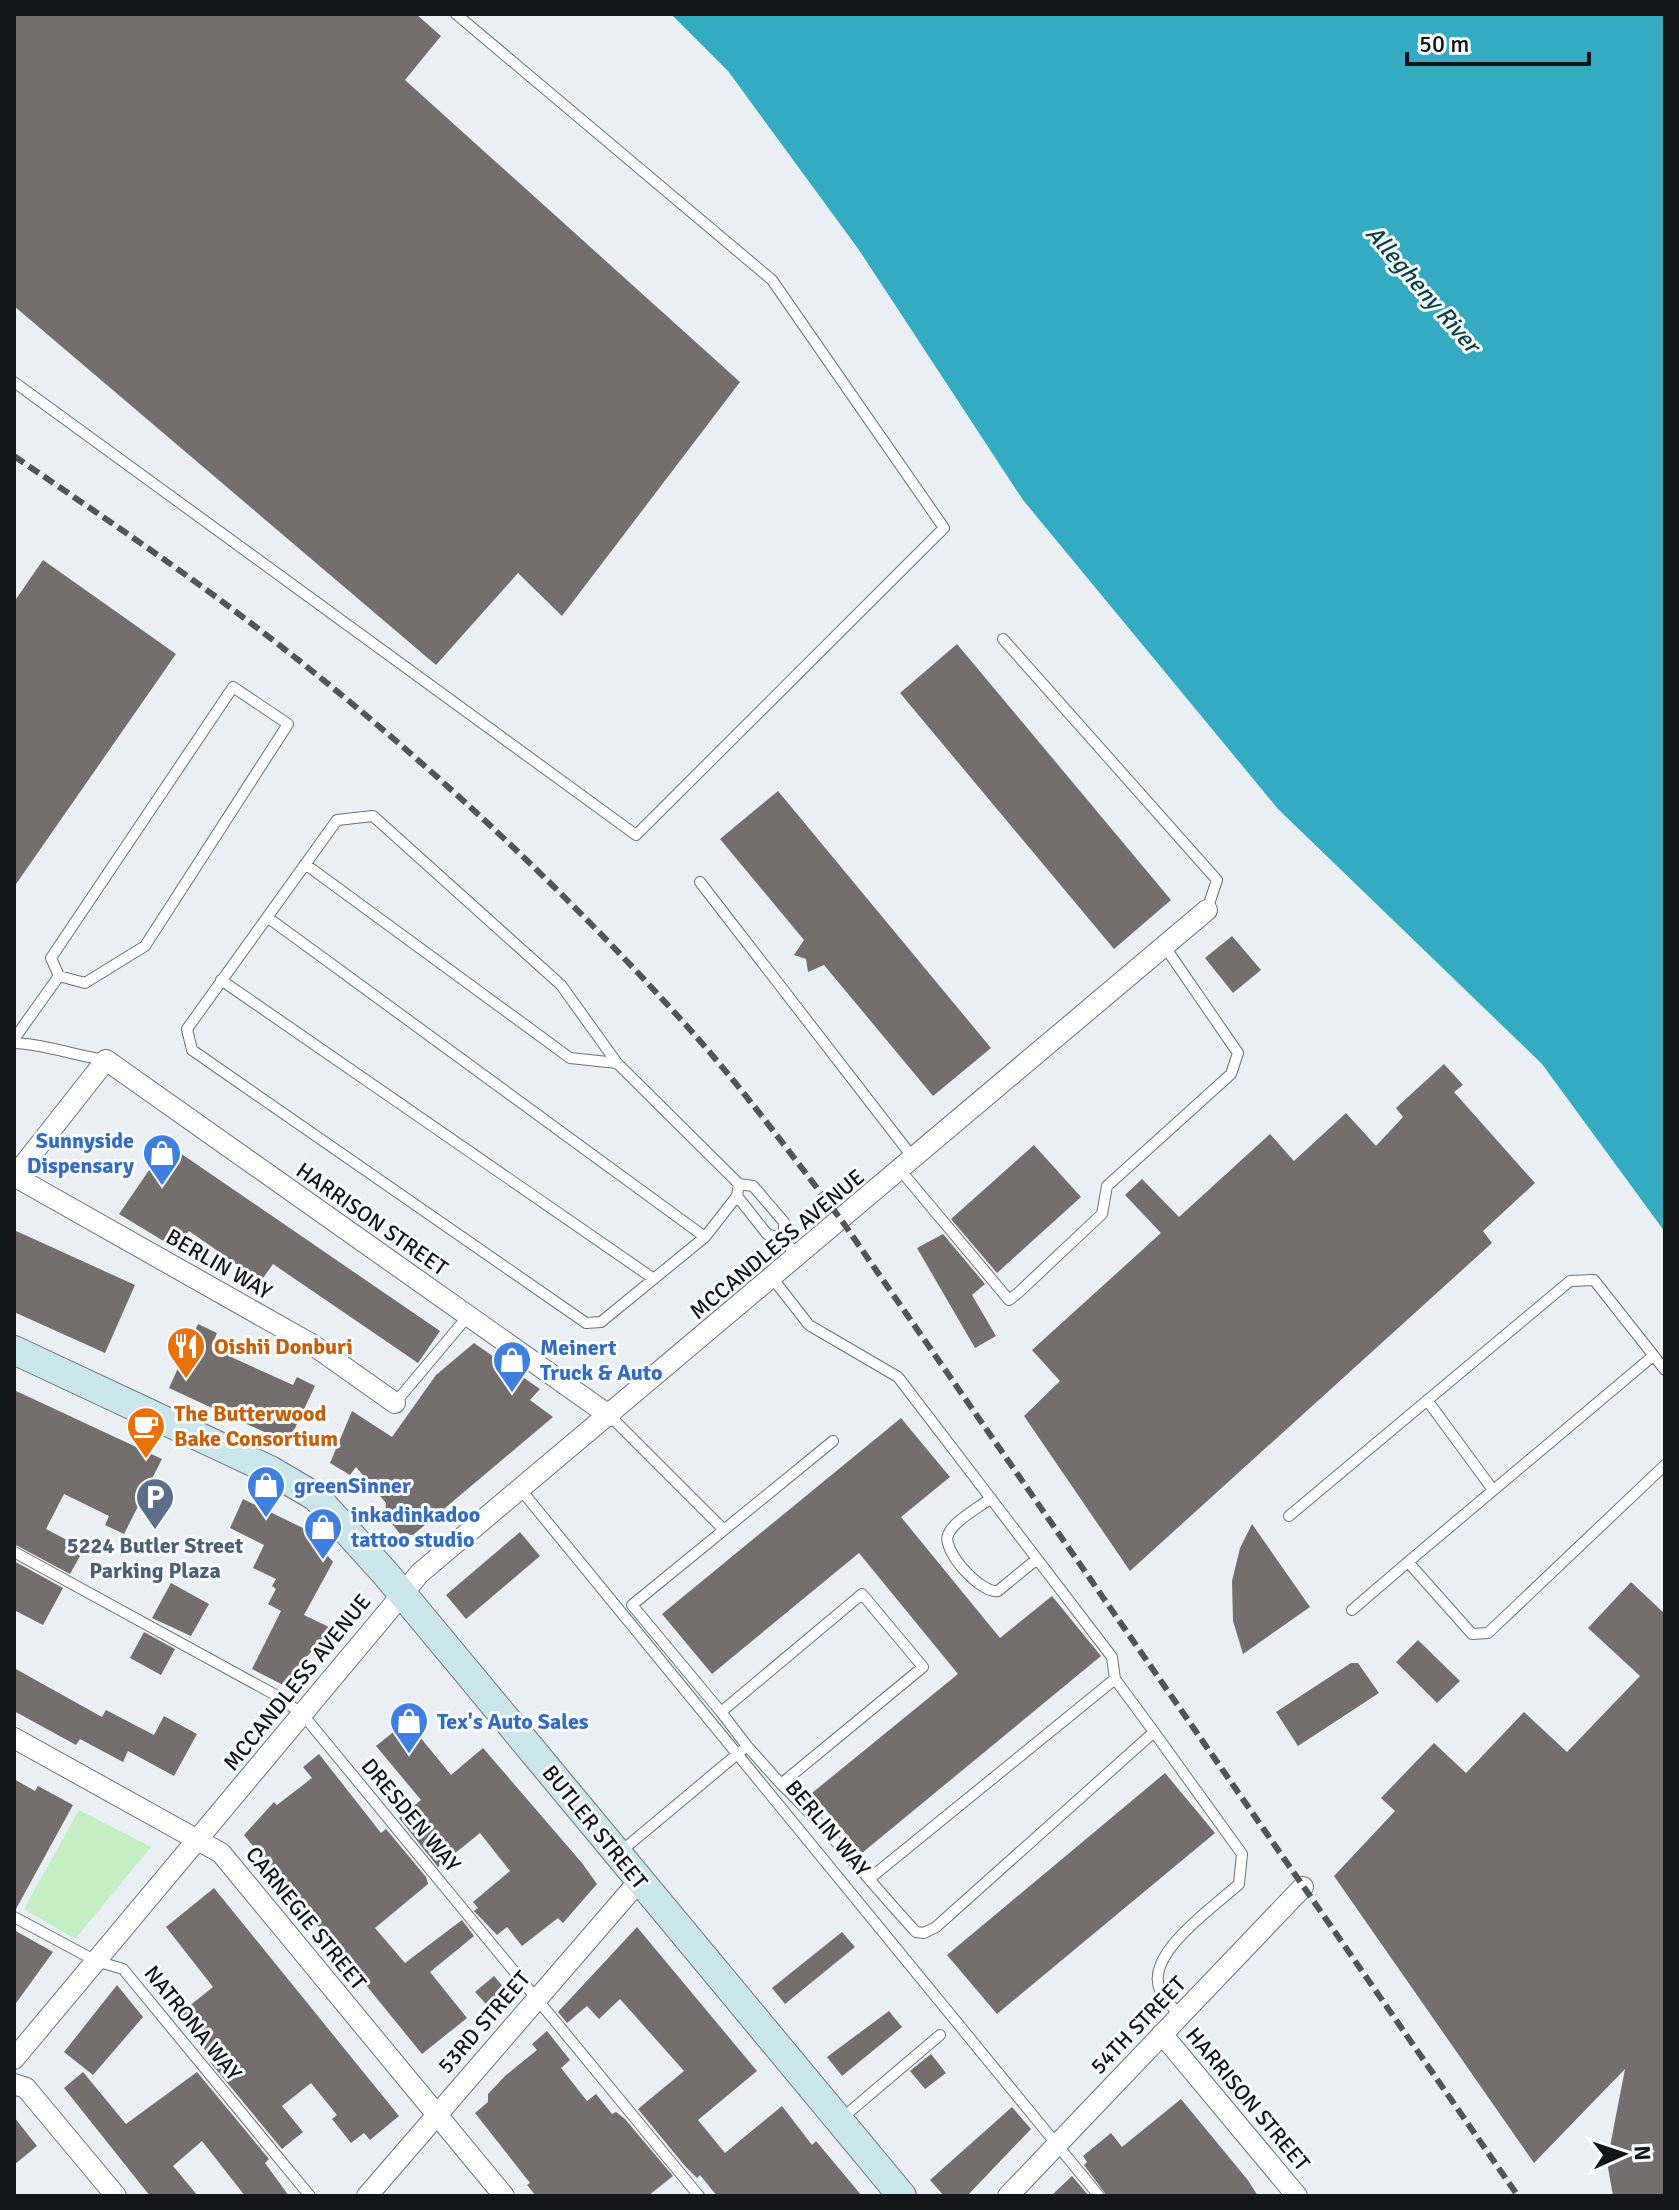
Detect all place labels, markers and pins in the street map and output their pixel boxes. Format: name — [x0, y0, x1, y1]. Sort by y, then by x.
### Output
place label: Sunnyside Dispensary — [27, 1127, 134, 1179]
shop icon: Sunnyside Dispensary — [141, 1132, 183, 1187]
restaurant icon: Oishii Donburi — [165, 1325, 207, 1380]
place label: Oishii Donburi — [214, 1333, 353, 1360]
place label: Meinert Truck & Auto — [540, 1334, 662, 1386]
shop icon: Meinert Truck & Auto — [491, 1339, 533, 1394]
place label: The Butterwood Bake Consortium — [174, 1400, 338, 1452]
cafe icon: The Butterwood Bake Consortium — [125, 1405, 167, 1460]
shop icon: greenSinner — [245, 1464, 287, 1519]
place label: greenSinner — [294, 1472, 411, 1499]
parking icon: 5224 Butler Street Parking Plaza — [134, 1476, 176, 1531]
place label: inkadinkadoo tattoo studio — [350, 1501, 480, 1553]
shop icon: inkadinkadoo tattoo studio — [302, 1506, 344, 1561]
place label: 5224 Butler Street Parking Plaza — [67, 1532, 243, 1584]
shop icon: Tex's Auto Sales — [388, 1700, 430, 1755]
place label: Tex's Auto Sales — [437, 1708, 589, 1735]

